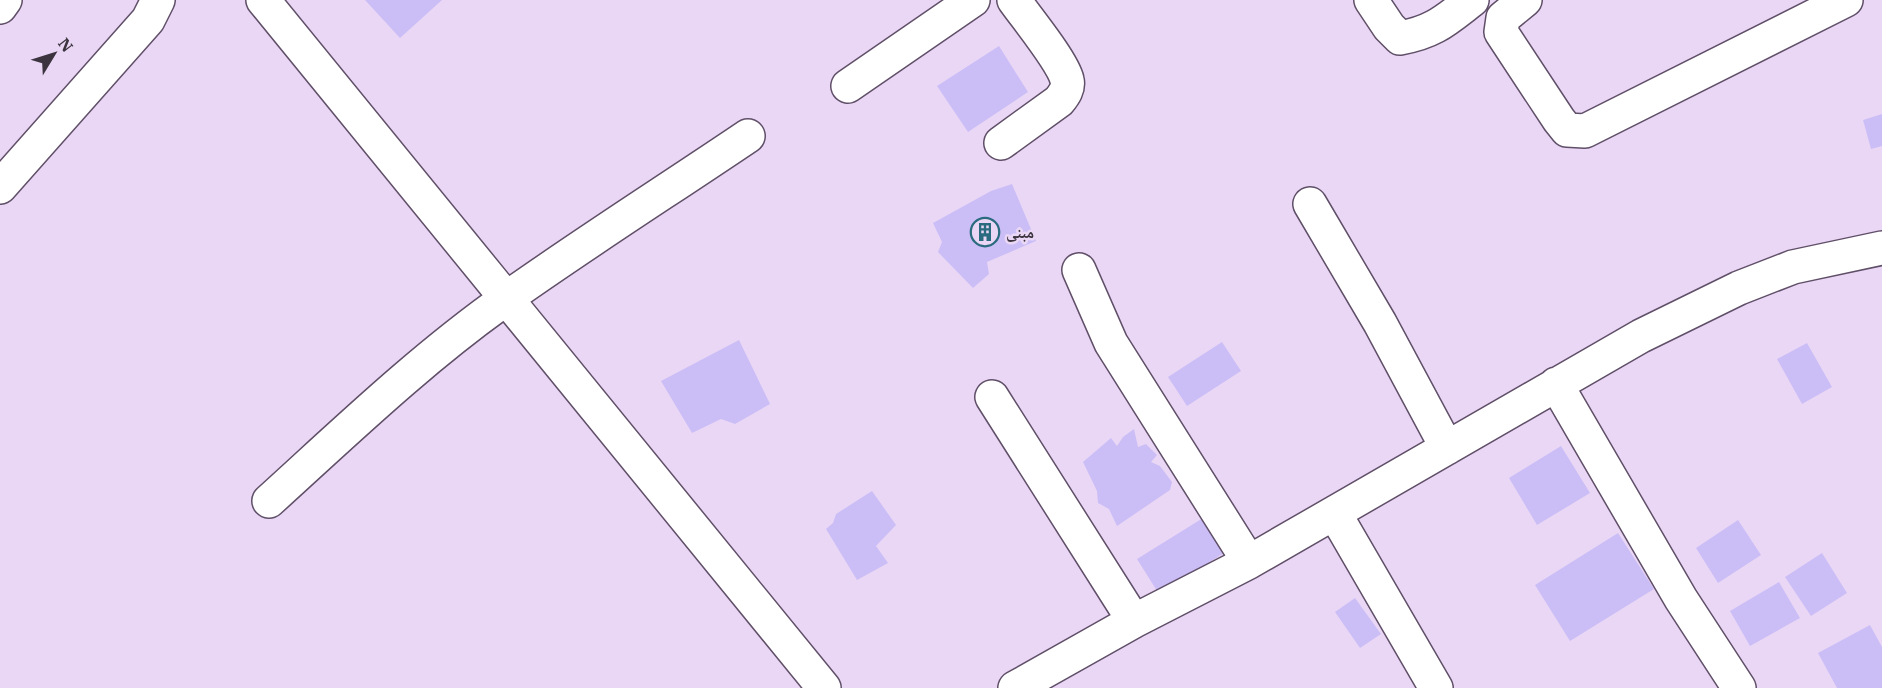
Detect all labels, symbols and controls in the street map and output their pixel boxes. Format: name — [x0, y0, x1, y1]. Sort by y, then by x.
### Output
north arrow — [24, 24, 84, 84]
text: N — [54, 34, 78, 56]
building icon: مبنى — [969, 216, 1001, 248]
place label: مبنى — [1006, 222, 1034, 242]

